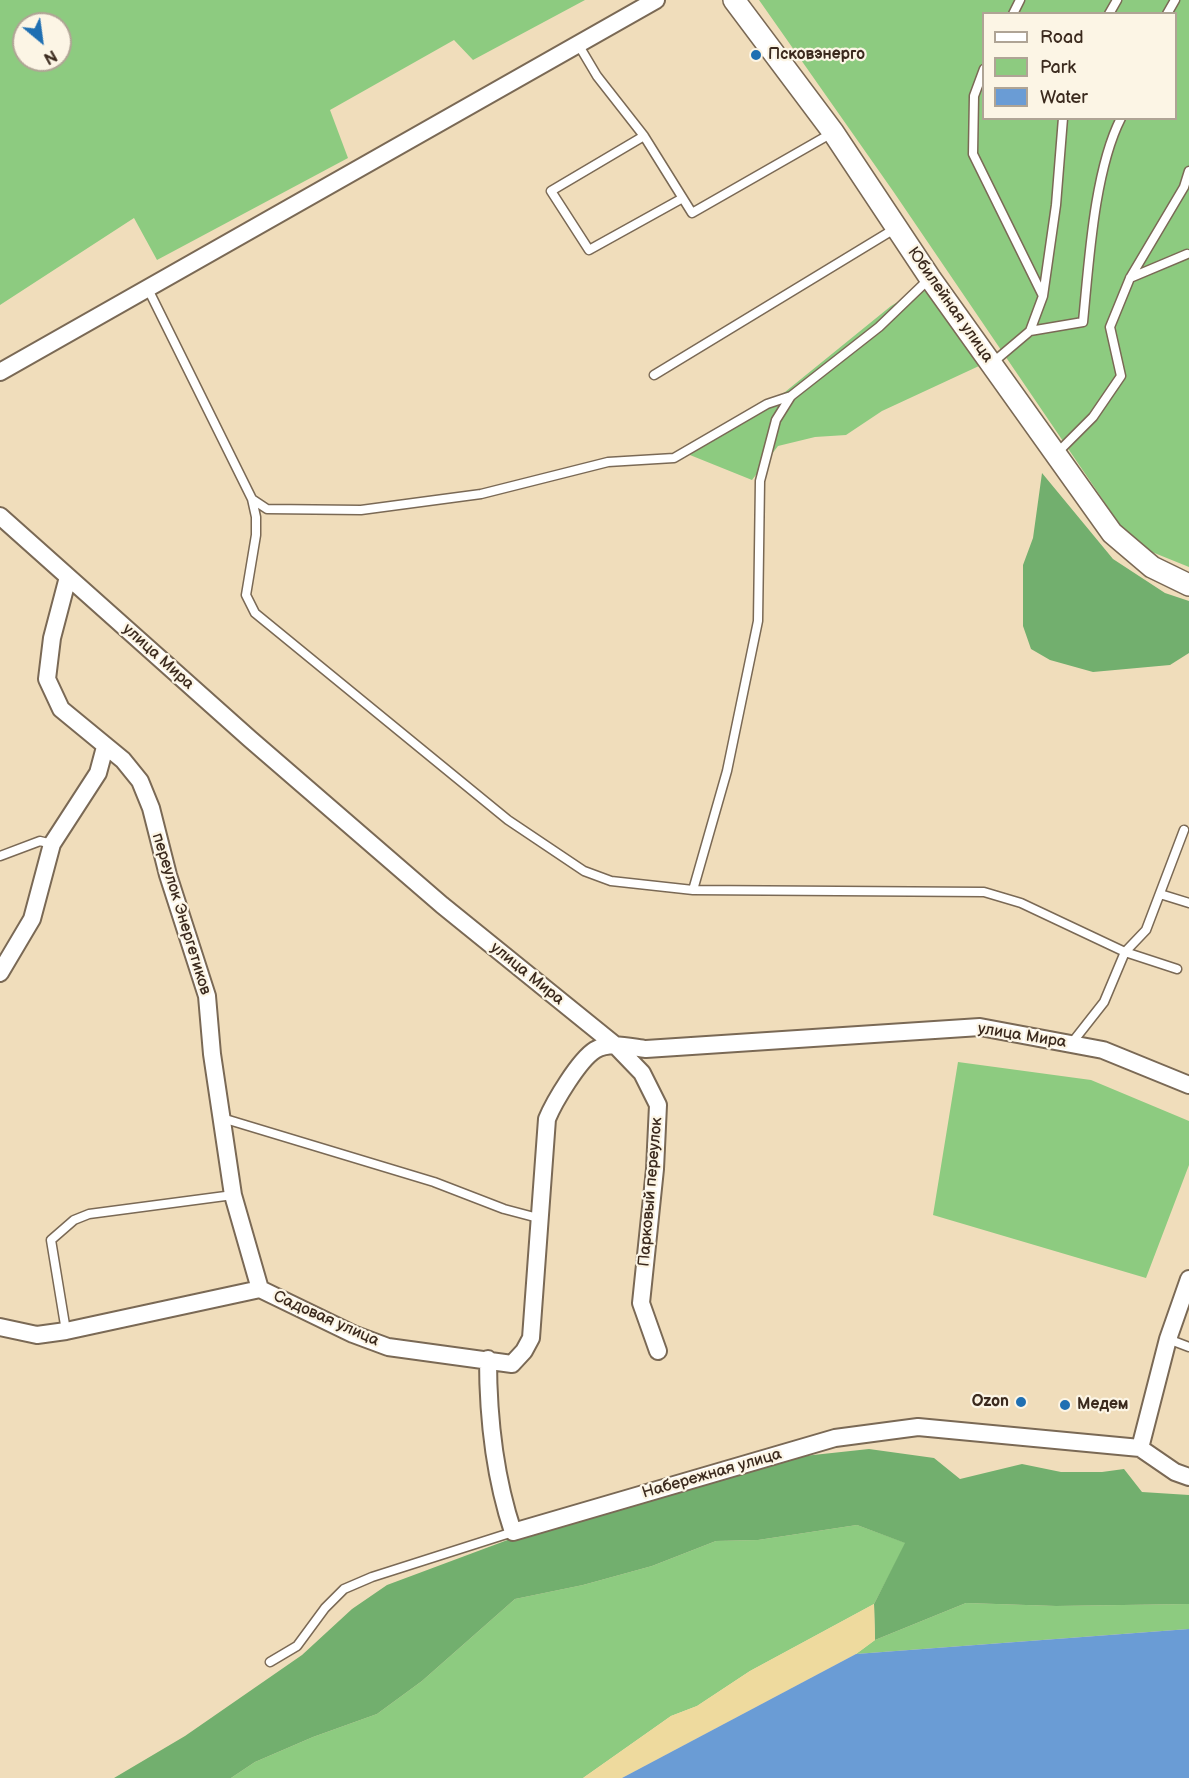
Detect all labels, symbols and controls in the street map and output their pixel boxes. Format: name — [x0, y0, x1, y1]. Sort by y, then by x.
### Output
north arrow — [12, 12, 72, 72]
legend — [982, 12, 1177, 120]
text: Road — [1040, 27, 1084, 48]
text: N — [40, 45, 60, 68]
place label: Псковэнерго — [768, 45, 865, 65]
marker: Псковэнерго — [749, 48, 763, 62]
text: Park — [1040, 57, 1076, 78]
text: Water — [1040, 87, 1088, 108]
street label: Юбилейная улица — [903, 244, 997, 366]
street label: улица Мира — [118, 620, 198, 694]
street label: переулок Энергетиков — [147, 831, 215, 997]
street label: улица Мира — [486, 938, 568, 1010]
street label: улица Мира — [976, 1020, 1068, 1052]
street label: Парковый переулок — [635, 1117, 667, 1267]
street label: Садовая улица — [270, 1287, 382, 1351]
place label: Ozon — [972, 1392, 1009, 1412]
marker: Ozon — [1014, 1395, 1028, 1409]
place label: Медем — [1077, 1395, 1129, 1415]
marker: Медем — [1058, 1398, 1072, 1412]
street label: Набережная улица — [640, 1445, 784, 1503]

